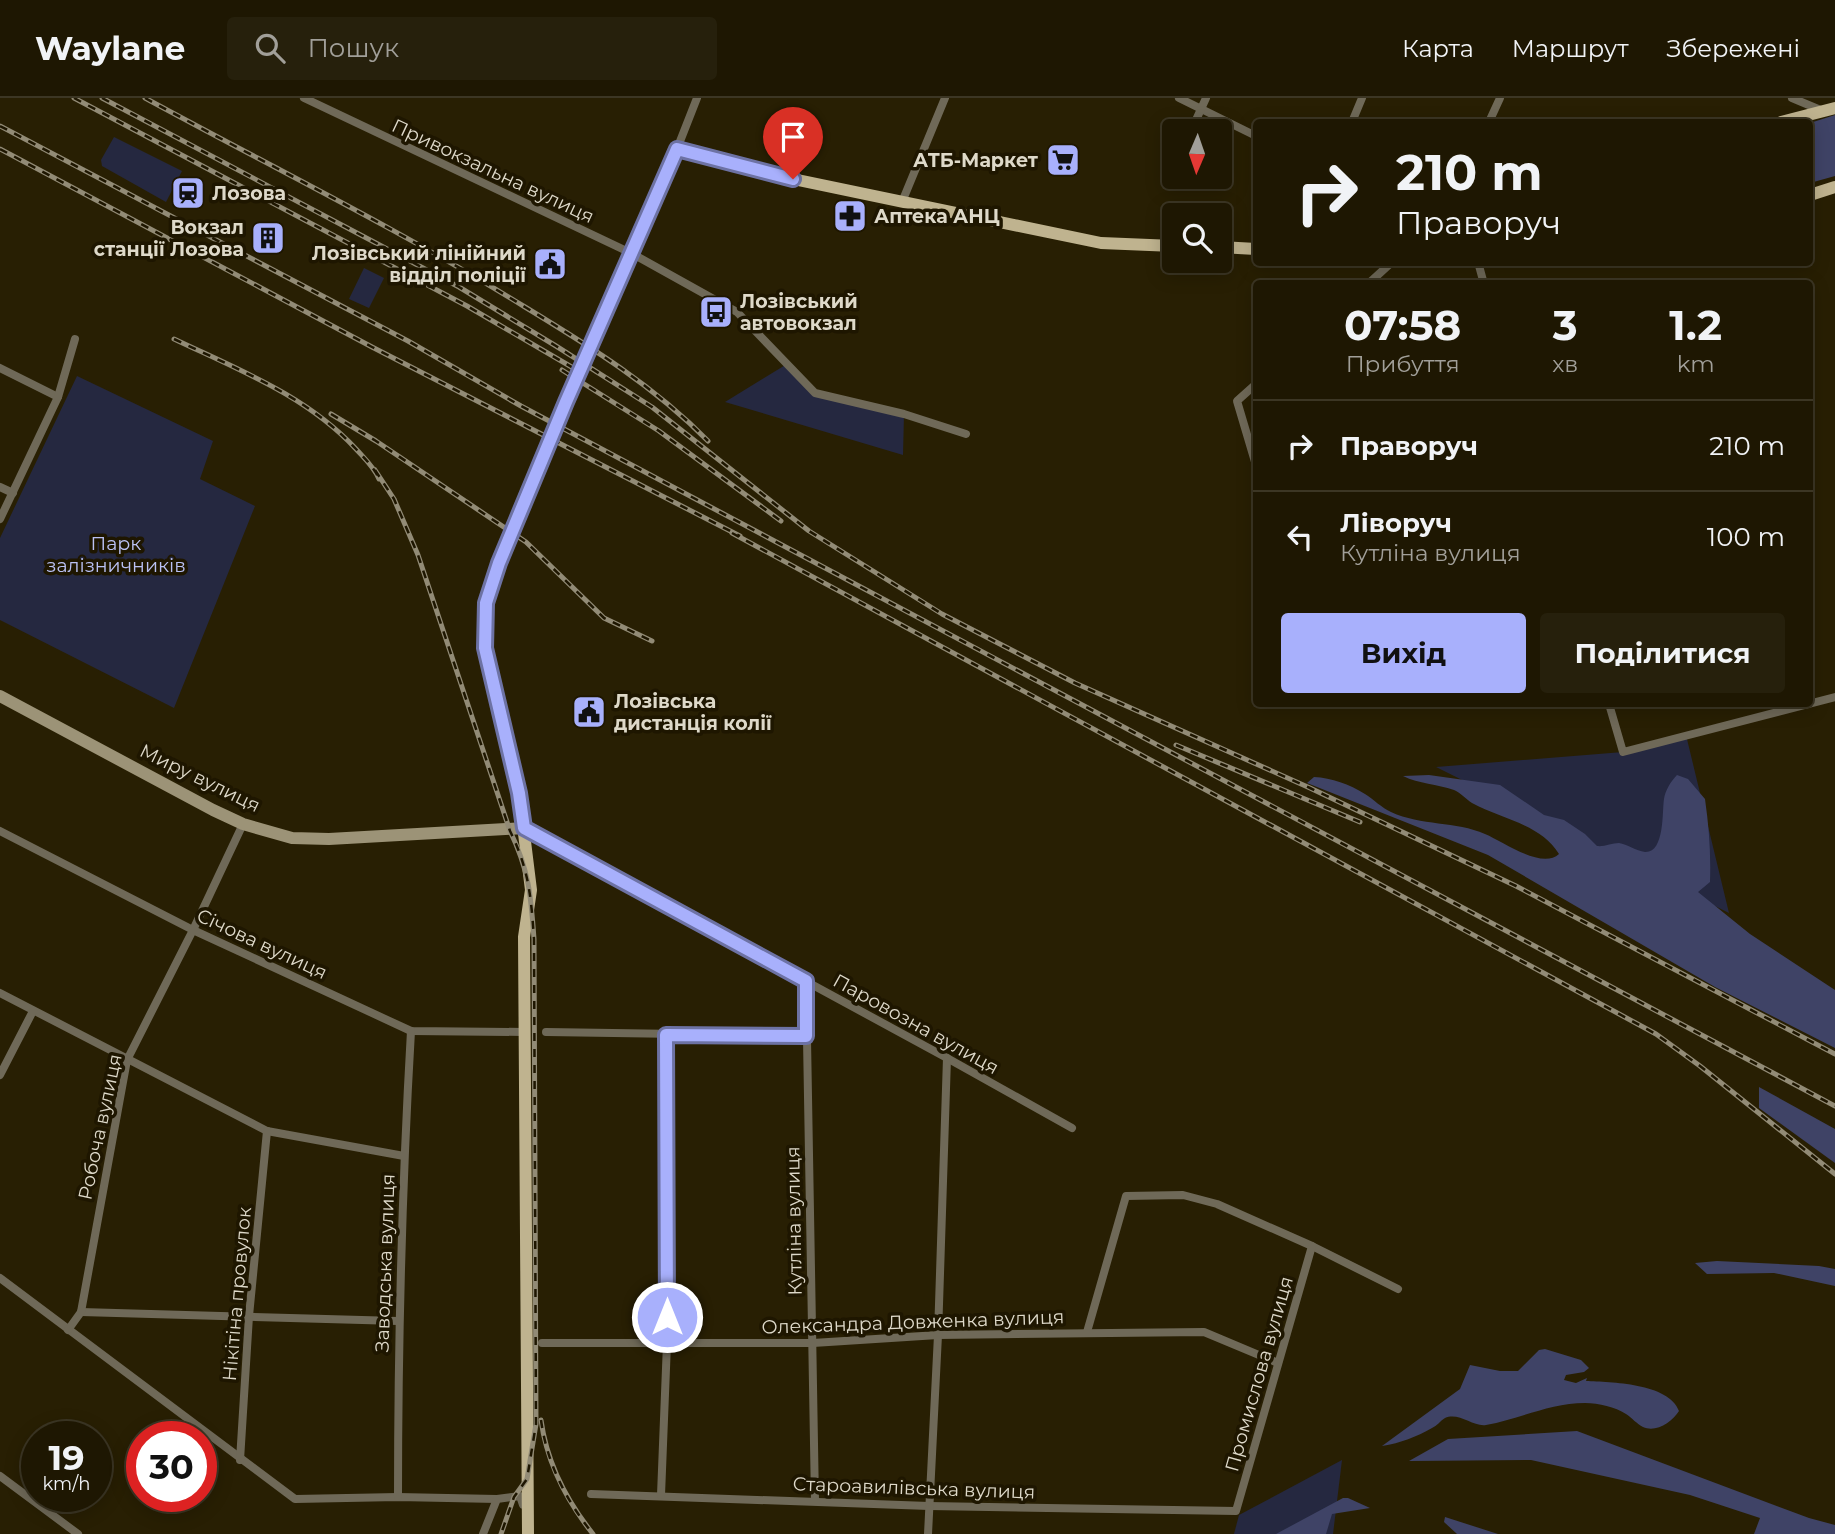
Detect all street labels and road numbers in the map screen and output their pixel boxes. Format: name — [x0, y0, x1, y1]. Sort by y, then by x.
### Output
street label: Привокзальна вулиця — [388, 114, 598, 228]
street label: Миру вулиця — [136, 739, 264, 817]
street label: Січова вулиця — [193, 904, 331, 984]
street label: Паровозна вулиця — [829, 969, 1003, 1079]
street label: Робоча вулиця — [73, 1052, 127, 1202]
street label: Кутліна вулиця — [781, 1146, 807, 1296]
street label: Заводська вулиця — [370, 1173, 400, 1353]
street label: Нікітіна провулок — [218, 1206, 256, 1382]
street label: Промислова вулиця — [1220, 1274, 1298, 1474]
street label: Олександра Довженка вулиця — [761, 1305, 1065, 1339]
street label: Староавилівська вулиця — [792, 1472, 1036, 1504]

